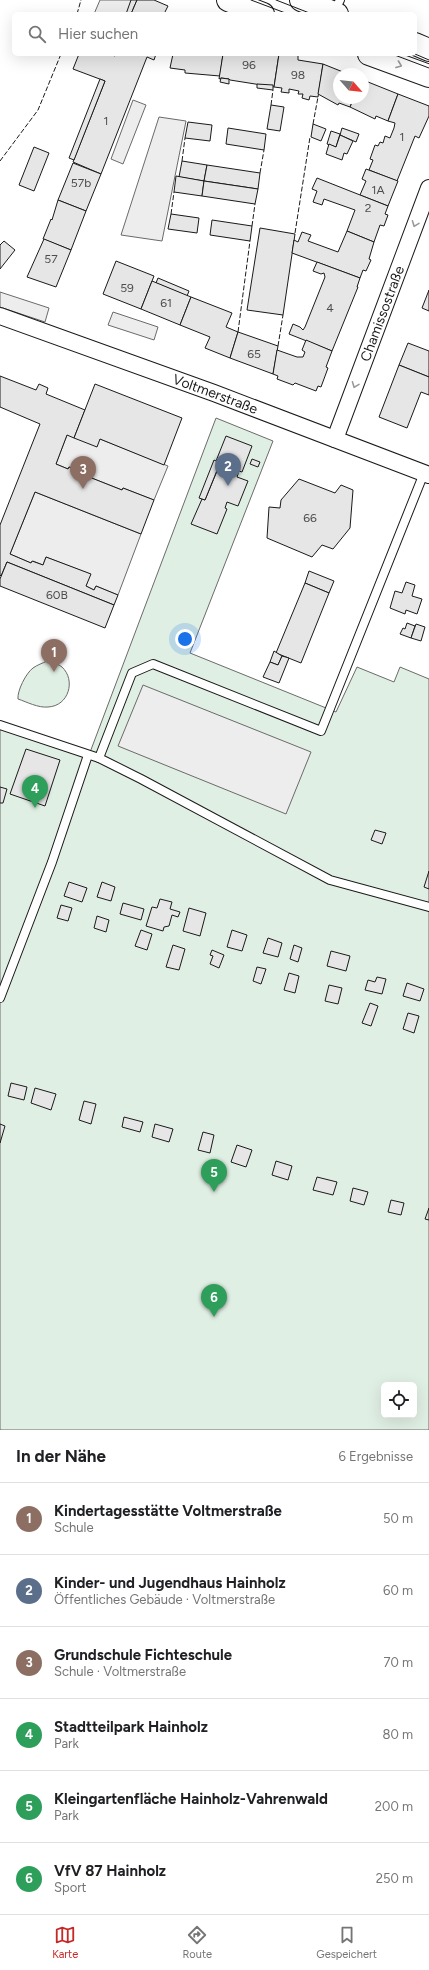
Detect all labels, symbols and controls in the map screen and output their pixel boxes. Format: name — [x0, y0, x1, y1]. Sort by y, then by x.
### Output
search box — [12, 12, 417, 56]
icon: search — [26, 23, 48, 45]
text: Hier suchen — [58, 25, 138, 43]
house number: 96 — [242, 58, 256, 72]
one-way arrow — [396, 61, 403, 69]
house number: 98 — [291, 68, 305, 82]
north arrow — [333, 68, 369, 104]
house number: 1 — [104, 114, 108, 128]
house number: 1 — [400, 130, 404, 144]
house number: 57b — [71, 176, 91, 190]
house number: 1A — [371, 183, 385, 197]
house number: 2 — [365, 201, 371, 215]
one-way arrow — [412, 221, 420, 228]
house number: 57 — [44, 252, 58, 266]
street label: Chamissostraße — [356, 263, 408, 364]
house number: 59 — [120, 281, 134, 295]
house number: 61 — [160, 296, 172, 310]
house number: 4 — [326, 301, 334, 315]
house number: 65 — [247, 347, 261, 361]
street label: Voltmerstraße — [171, 370, 261, 418]
one-way arrow — [351, 382, 359, 389]
pin: 2 — [215, 453, 241, 486]
pin: 3 — [70, 456, 96, 489]
house number: 66 — [303, 511, 317, 525]
house number: 60B — [46, 588, 68, 602]
your location — [175, 629, 195, 649]
pin: 1 — [41, 639, 67, 672]
pin: 4 — [22, 775, 48, 808]
pin: 5 — [201, 1159, 227, 1192]
pin: 6 — [201, 1284, 227, 1317]
map controls — [381, 1382, 417, 1418]
button: locate — [381, 1382, 417, 1418]
text: In der Nähe — [16, 1446, 106, 1466]
text: 6 Ergebnisse — [339, 1449, 413, 1464]
text: Kindertagesstätte Voltmerstraße — [54, 1502, 282, 1520]
text: 1 — [26, 1511, 32, 1526]
text: 50 m — [383, 1511, 413, 1526]
text: Schule — [54, 1520, 93, 1535]
text: Kinder- und Jugendhaus Hainholz — [54, 1574, 286, 1592]
text: 2 — [25, 1583, 33, 1598]
text: 60 m — [383, 1583, 413, 1598]
text: Öffentliches Gebäude · Voltmerstraße — [54, 1592, 275, 1607]
text: Grundschule Fichteschule — [54, 1646, 232, 1664]
text: 3 — [25, 1655, 33, 1670]
text: 70 m — [383, 1655, 413, 1670]
text: Schule · Voltmerstraße — [54, 1664, 186, 1679]
text: Stadtteilpark Hainholz — [54, 1718, 208, 1736]
text: 4 — [25, 1727, 33, 1742]
text: 80 m — [382, 1727, 413, 1742]
text: Park — [54, 1736, 79, 1751]
text: Kleingartenfläche Hainholz-Vahrenwald — [54, 1790, 328, 1808]
text: 5 — [25, 1799, 33, 1814]
text: 200 m — [375, 1799, 413, 1814]
text: Park — [54, 1808, 79, 1823]
text: VfV 87 Hainholz — [54, 1862, 166, 1880]
text: 6 — [25, 1871, 33, 1886]
text: 250 m — [376, 1871, 413, 1886]
text: Sport — [54, 1880, 87, 1895]
tab: Karte — [52, 1924, 78, 1961]
tab: Route — [182, 1924, 212, 1961]
tab: Gespeichert — [316, 1924, 377, 1961]

